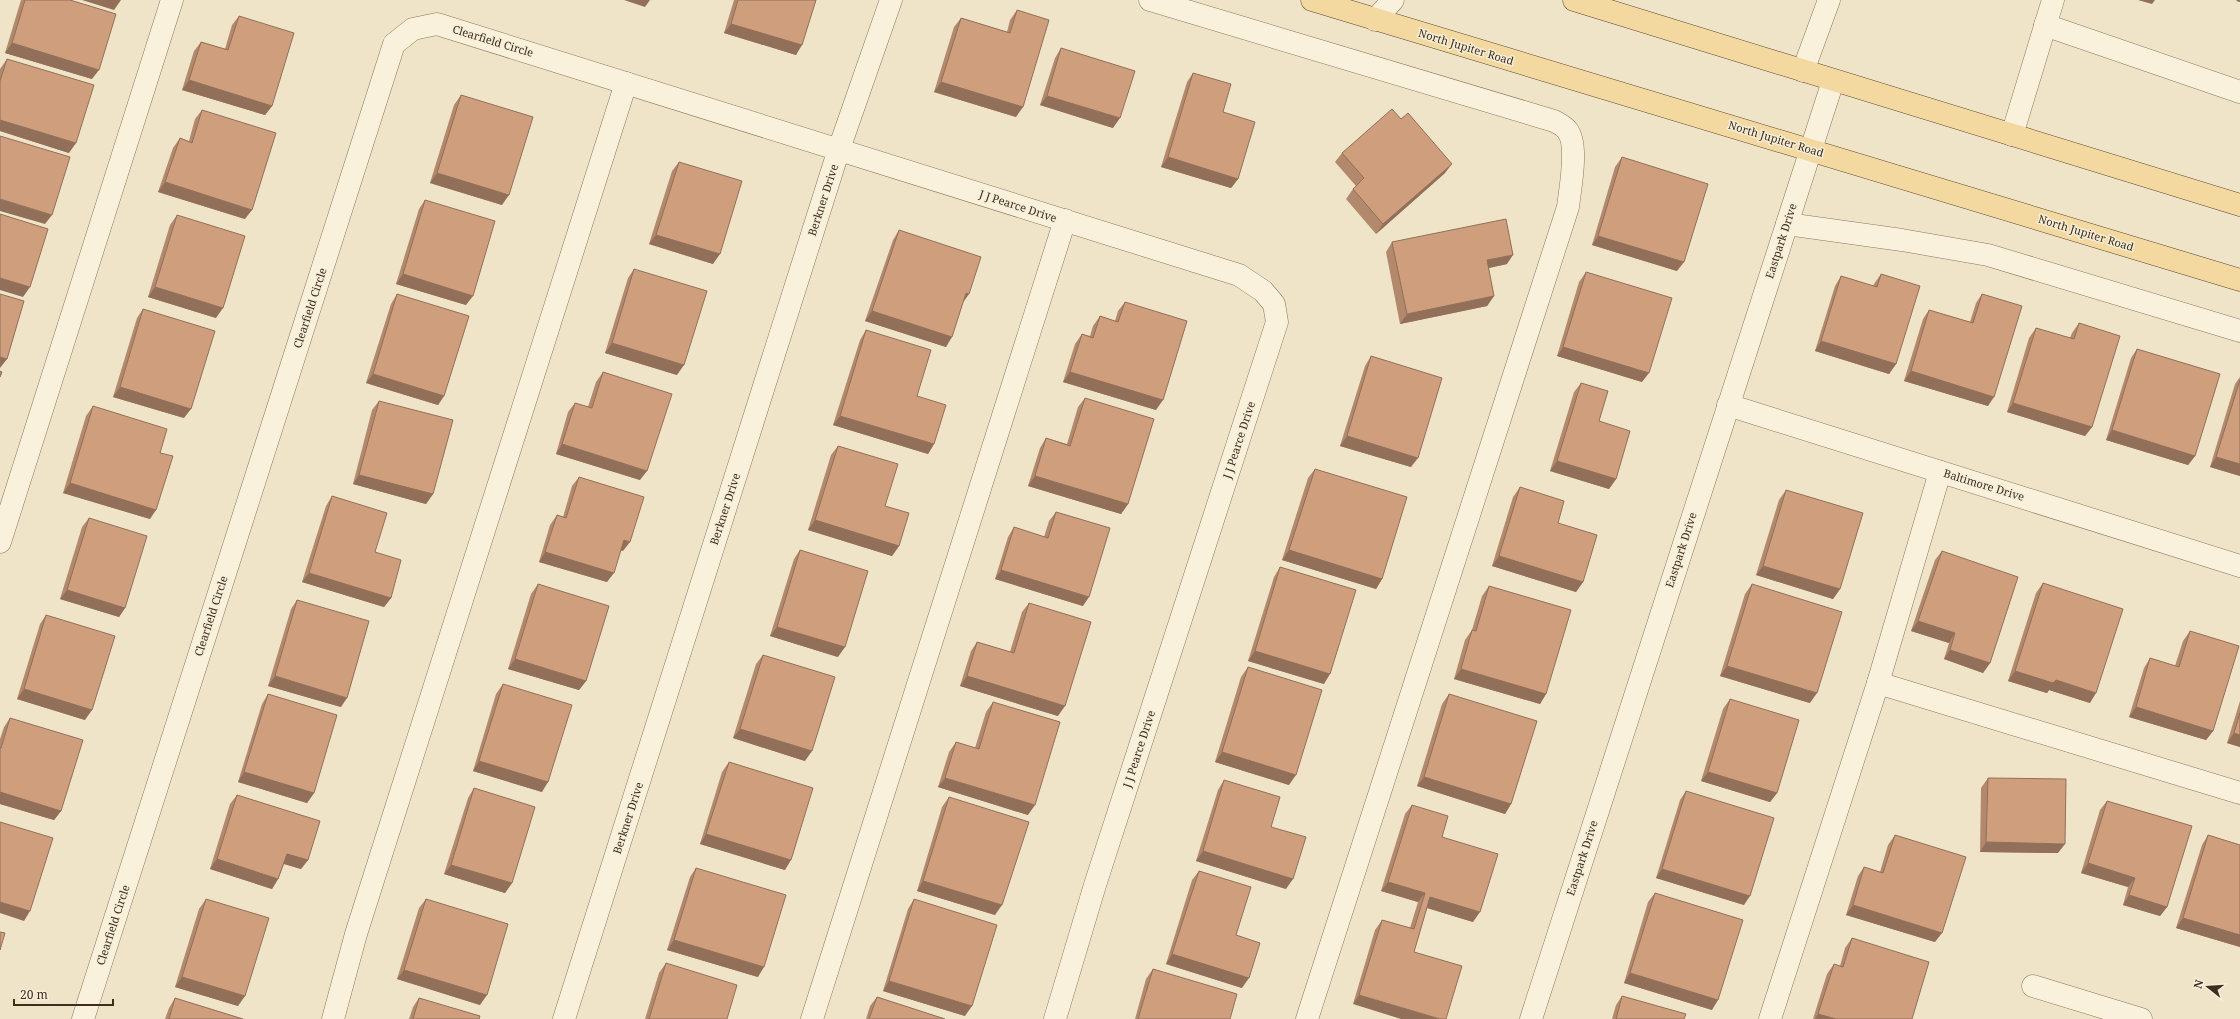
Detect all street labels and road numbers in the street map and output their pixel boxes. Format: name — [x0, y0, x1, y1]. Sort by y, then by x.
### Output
street label: Clearfield Circle — [451, 21, 536, 60]
street label: North Jupiter Road — [1417, 25, 1516, 68]
street label: North Jupiter Road — [1727, 117, 1826, 160]
street label: Berkner Drive — [804, 162, 841, 238]
street label: J J Pearce Drive — [977, 186, 1059, 225]
street label: Eastpark Drive — [1761, 201, 1800, 280]
street label: North Jupiter Road — [2037, 211, 2136, 254]
street label: Clearfield Circle — [289, 266, 330, 350]
street label: J J Pearce Drive — [1219, 399, 1258, 481]
street label: Baltimore Drive — [1942, 465, 2027, 504]
street label: Berkner Drive — [706, 471, 743, 547]
street label: Eastpark Drive — [1661, 510, 1700, 589]
street label: Clearfield Circle — [190, 574, 231, 658]
street label: J J Pearce Drive — [1119, 708, 1158, 790]
street label: Berkner Drive — [609, 780, 646, 856]
street label: Eastpark Drive — [1562, 818, 1601, 897]
street label: Clearfield Circle — [92, 883, 133, 967]

